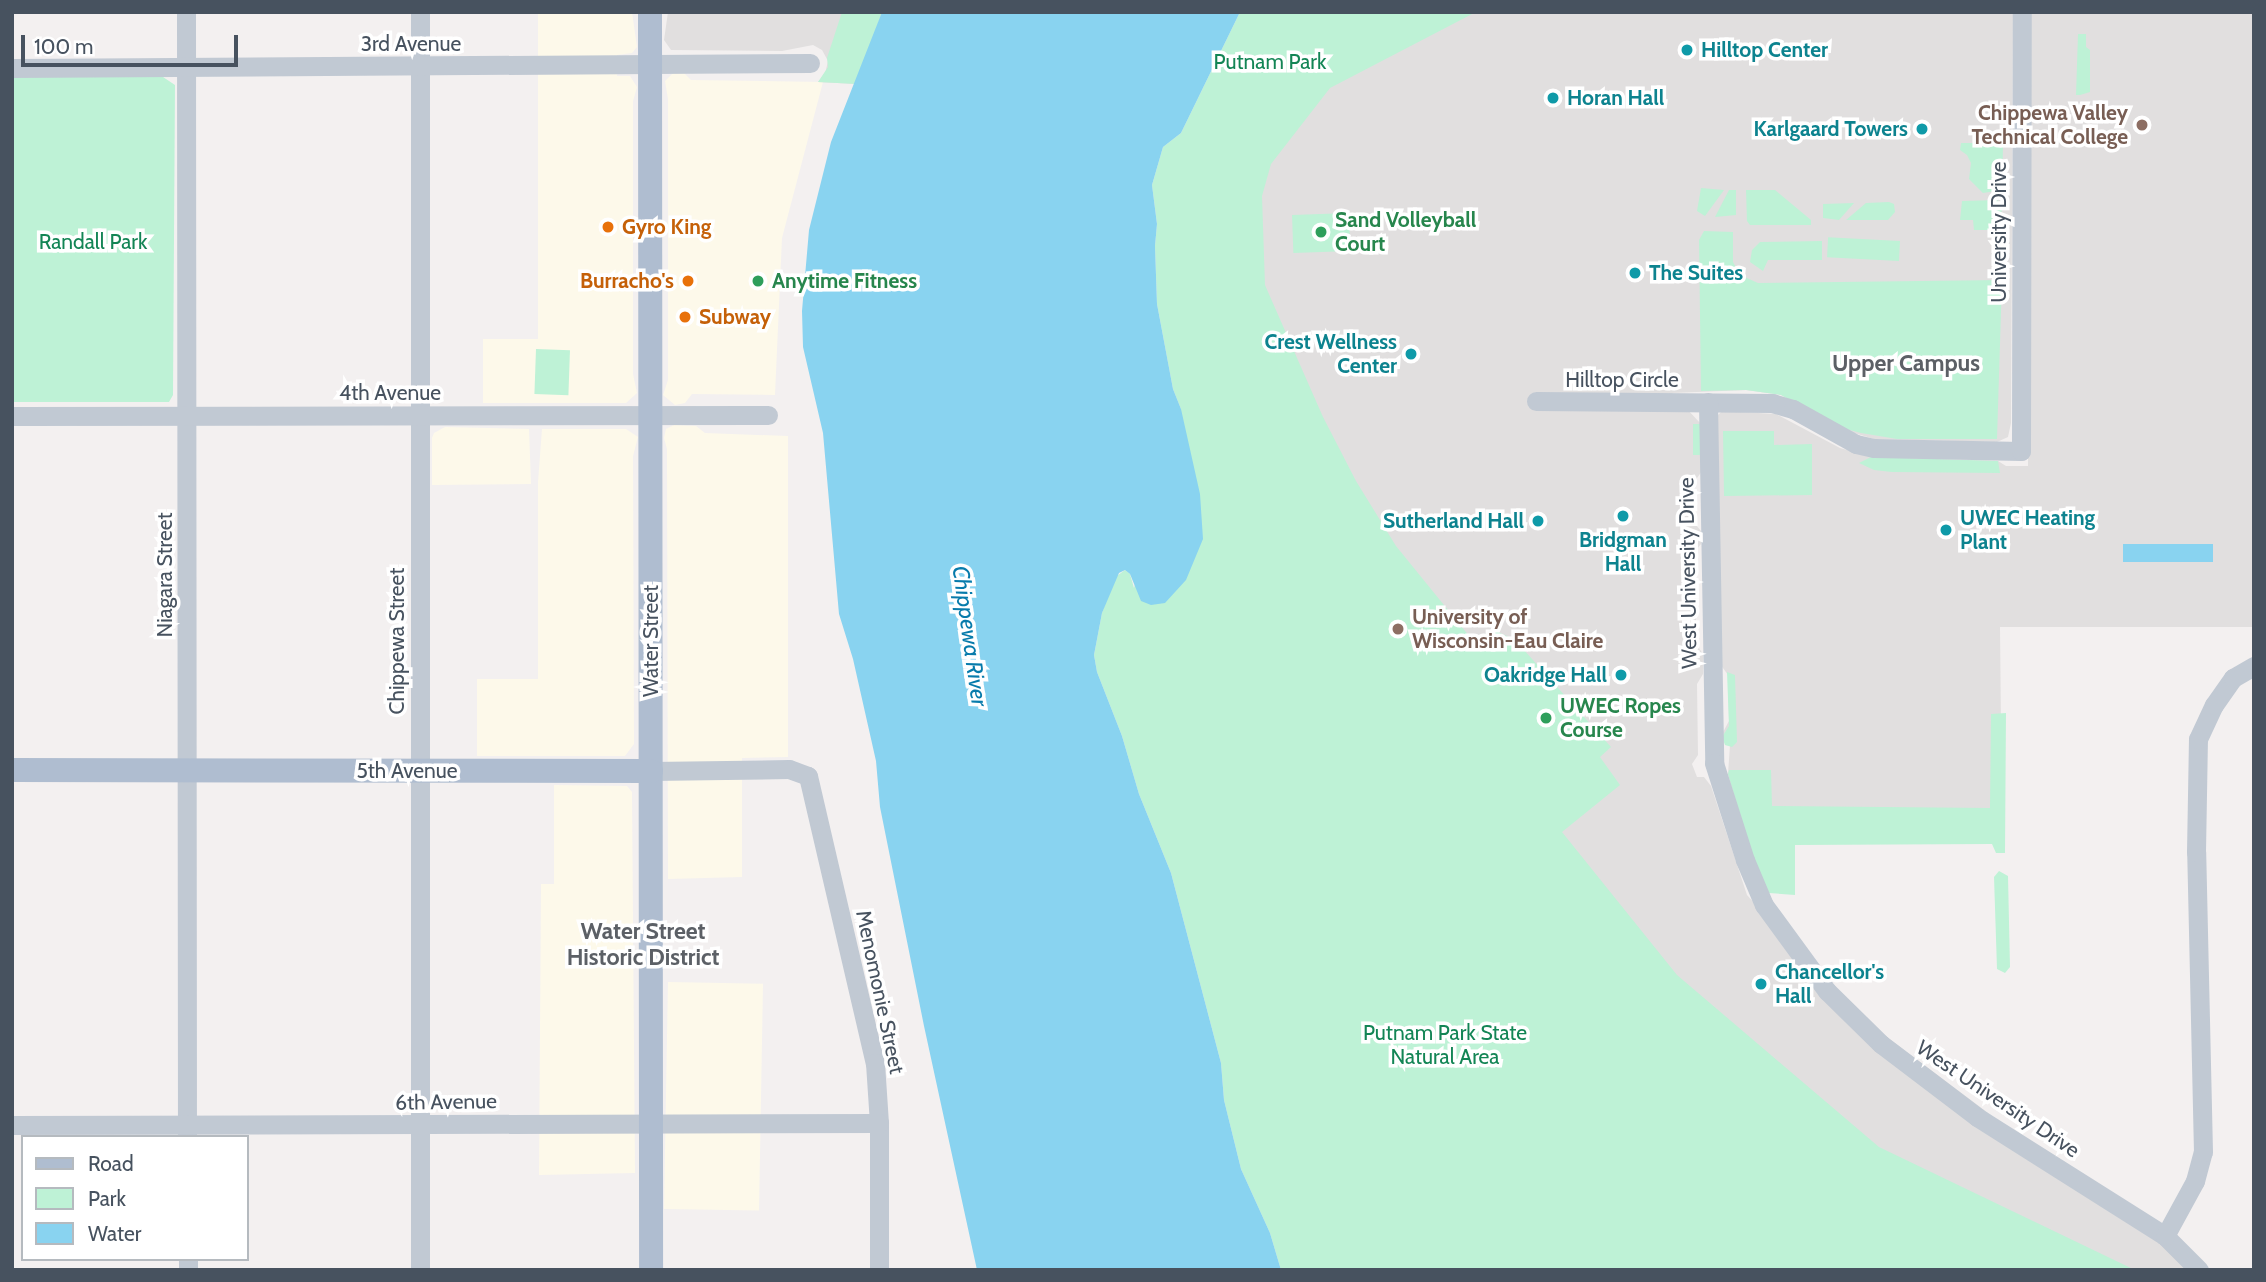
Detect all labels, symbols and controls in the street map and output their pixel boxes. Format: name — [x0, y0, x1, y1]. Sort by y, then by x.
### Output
scale bar — [24, 21, 242, 65]
street label: 3rd Avenue — [361, 31, 461, 57]
text: 100 m — [34, 34, 93, 59]
place label: Hilltop Center — [1701, 37, 1828, 63]
marker: Hilltop Center — [1679, 42, 1695, 58]
park label: Putnam Park — [1214, 49, 1326, 75]
place label: Horan Hall — [1567, 85, 1664, 111]
marker: Horan Hall — [1545, 90, 1561, 106]
place label: Chippewa Valley Technical College — [1972, 100, 2128, 150]
place label: Karlgaard Towers — [1754, 116, 1908, 142]
marker: Chippewa Valley Technical College — [2134, 117, 2150, 133]
marker: Karlgaard Towers — [1914, 121, 1930, 137]
street label: University Drive — [1986, 161, 2012, 303]
place label: Sand Volleyball Court — [1335, 207, 1476, 257]
place label: Gyro King — [622, 214, 711, 240]
marker: Gyro King — [600, 219, 616, 235]
marker: Sand Volleyball Court — [1313, 224, 1329, 240]
park label: Randall Park — [39, 229, 147, 255]
place label: The Suites — [1649, 260, 1743, 286]
marker: The Suites — [1627, 265, 1643, 281]
place label: Burracho's — [580, 268, 674, 294]
place label: Anytime Fitness — [772, 268, 917, 294]
marker: Burracho's — [680, 273, 696, 289]
marker: Anytime Fitness — [750, 273, 766, 289]
place label: Subway — [699, 304, 771, 330]
marker: Subway — [677, 309, 693, 325]
place label: Crest Wellness Center — [1264, 329, 1397, 379]
marker: Crest Wellness Center — [1403, 346, 1419, 362]
district label: Upper Campus — [1832, 349, 1980, 377]
street label: Hilltop Circle — [1565, 367, 1679, 393]
street label: 4th Avenue — [339, 380, 441, 406]
street label: West University Drive — [1674, 477, 1702, 669]
place label: UWEC Heating Plant — [1960, 505, 2095, 555]
place label: Sutherland Hall — [1383, 508, 1524, 534]
marker: Bridgman Hall — [1615, 508, 1631, 524]
street label: Niagara Street — [152, 513, 178, 637]
marker: Sutherland Hall — [1530, 513, 1546, 529]
marker: UWEC Heating Plant — [1938, 522, 1954, 538]
place label: Bridgman Hall — [1579, 527, 1667, 577]
water label: Chippewa River — [946, 564, 994, 708]
street label: Chippewa Street — [384, 568, 410, 714]
street label: Water Street — [638, 585, 664, 697]
place label: University of Wisconsin-Eau Claire — [1412, 604, 1603, 654]
marker: University of Wisconsin-Eau Claire — [1390, 621, 1406, 637]
place label: Oakridge Hall — [1484, 662, 1607, 688]
marker: Oakridge Hall — [1613, 667, 1629, 683]
place label: UWEC Ropes Course — [1560, 693, 1681, 743]
marker: UWEC Ropes Course — [1538, 710, 1554, 726]
street label: 5th Avenue — [356, 758, 458, 784]
street label: Menomonie Street — [850, 908, 910, 1076]
district label: Water Street Historic District — [567, 917, 719, 971]
place label: Chancellor's Hall — [1775, 959, 1884, 1009]
marker: Chancellor's Hall — [1753, 976, 1769, 992]
park label: Putnam Park State Natural Area — [1363, 1020, 1527, 1070]
street label: West University Drive — [1912, 1035, 2084, 1163]
street label: 6th Avenue — [395, 1089, 497, 1115]
legend — [21, 1135, 248, 1261]
text: Road — [88, 1151, 134, 1176]
text: Park — [88, 1186, 126, 1211]
text: Water — [88, 1221, 141, 1246]

